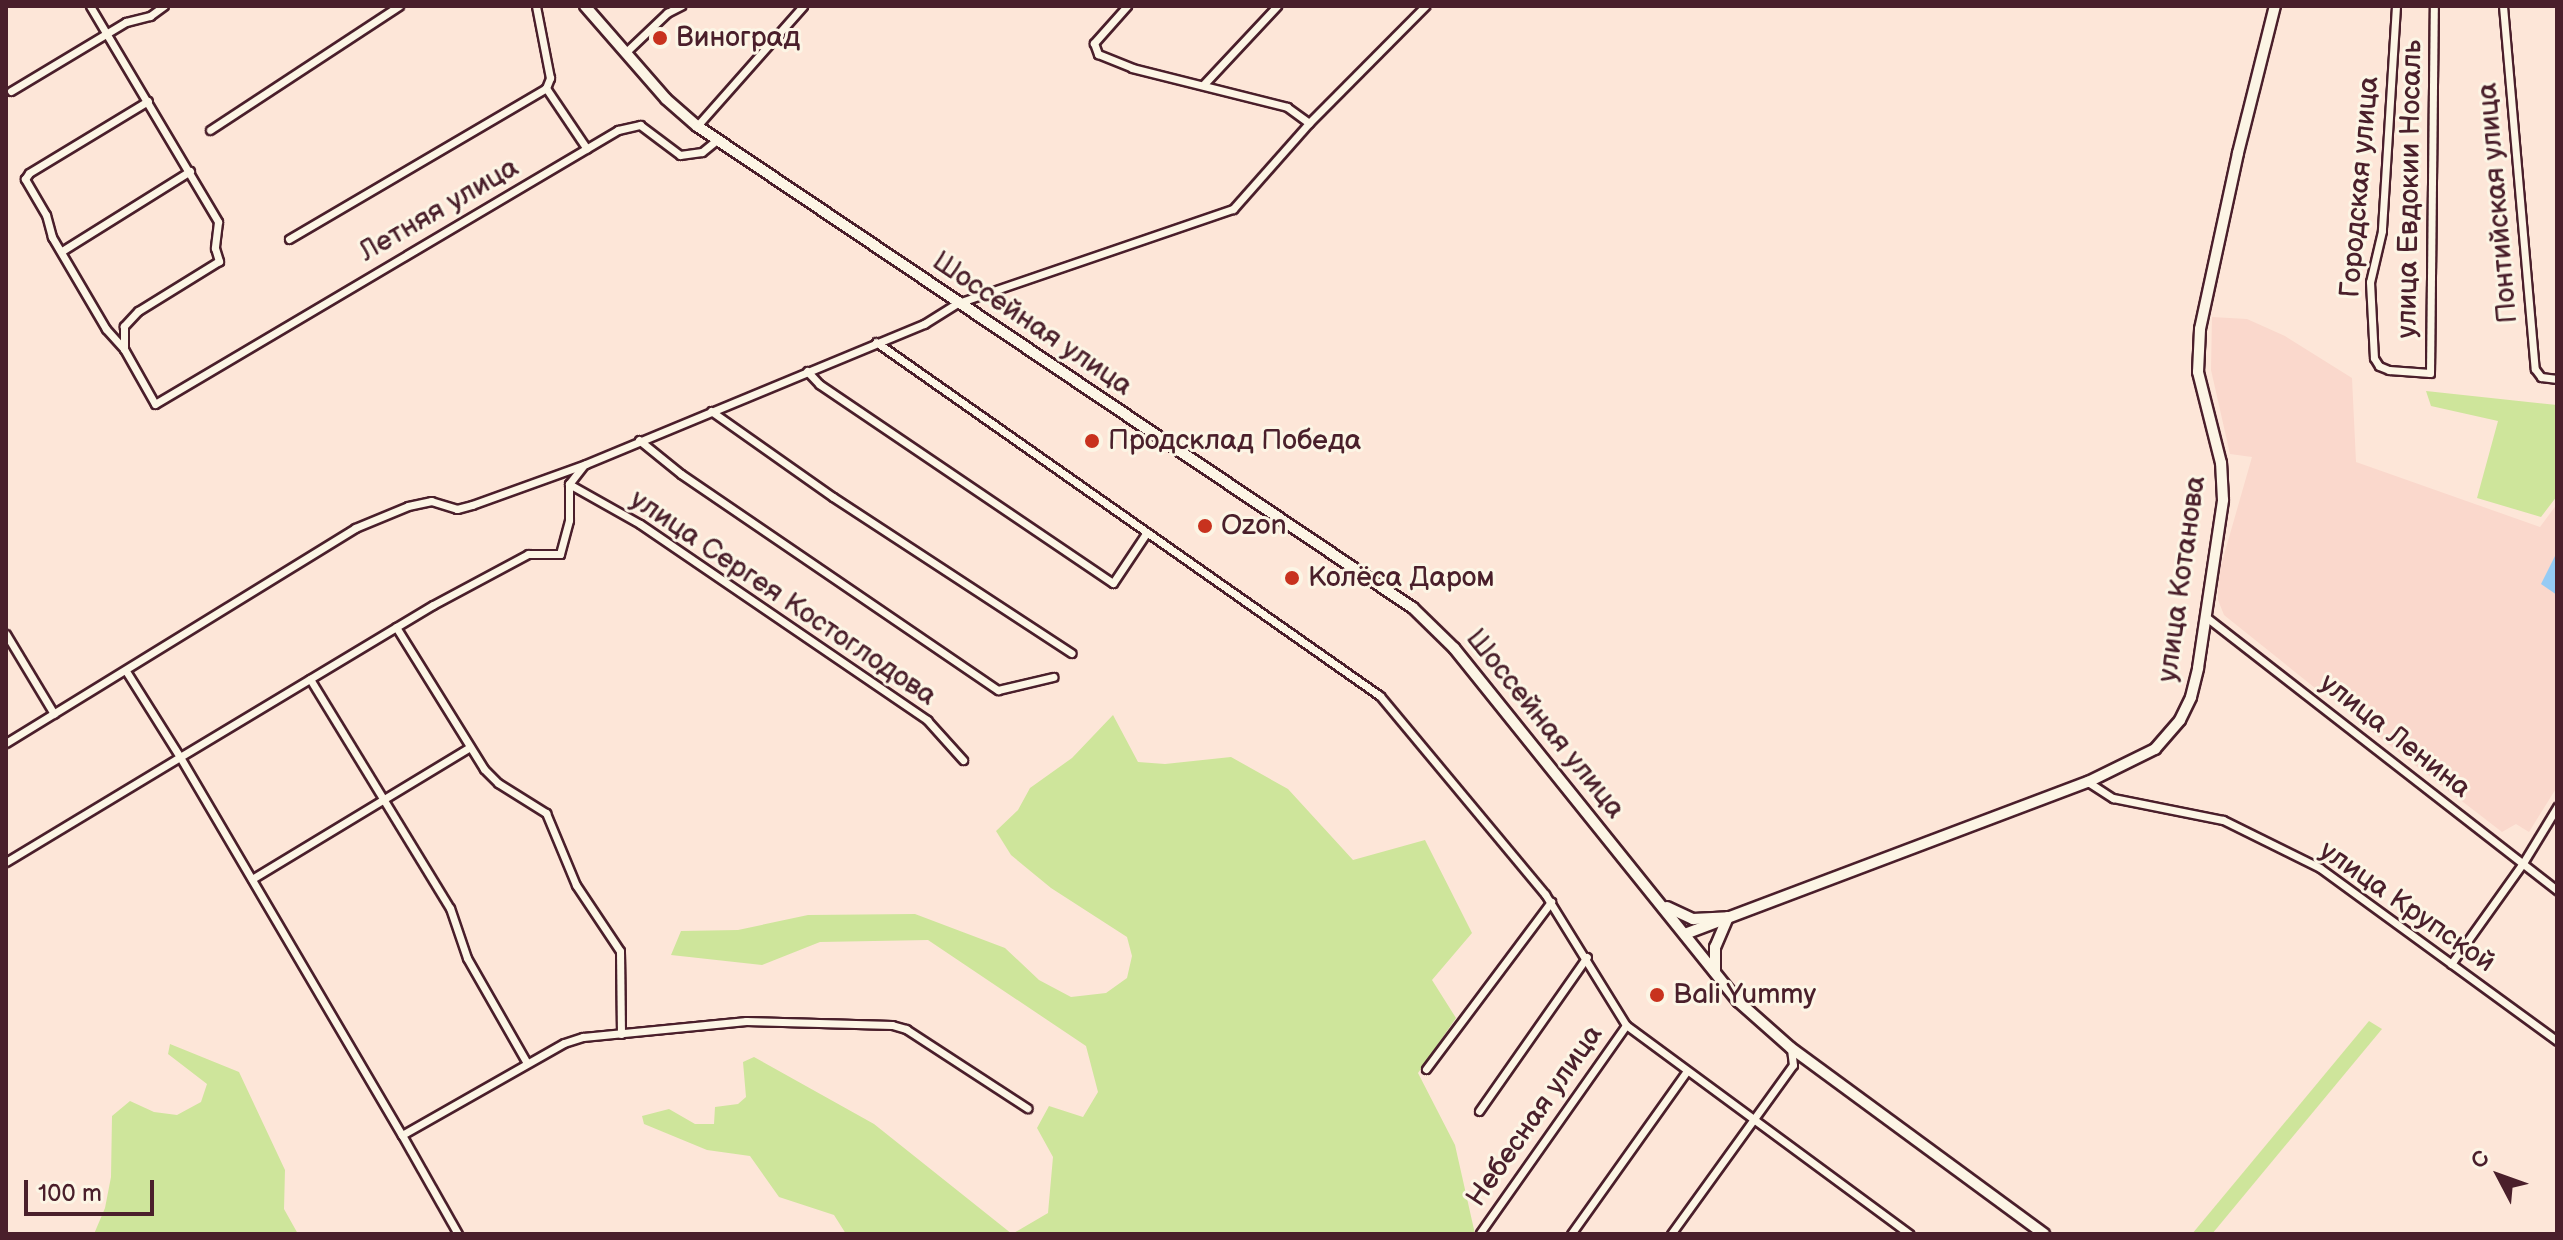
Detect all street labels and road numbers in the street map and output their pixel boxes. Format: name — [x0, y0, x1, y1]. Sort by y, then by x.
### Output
street label: улица Евдокии Носаль — [2391, 39, 2429, 339]
street label: Городская улица — [2334, 75, 2386, 299]
street label: Понтийская улица — [2471, 81, 2525, 325]
street label: Летняя улица — [353, 151, 525, 269]
street label: Шоссейная улица — [926, 245, 1138, 403]
street label: улица Котанова — [2151, 474, 2213, 684]
street label: улица Сергея Костоглодова — [624, 483, 942, 713]
street label: Шоссейная улица — [1458, 623, 1632, 825]
street label: улица Ленина — [2313, 667, 2477, 805]
street label: улица Крупской — [2313, 834, 2501, 980]
street label: Небесная улица — [1460, 1019, 1610, 1213]

